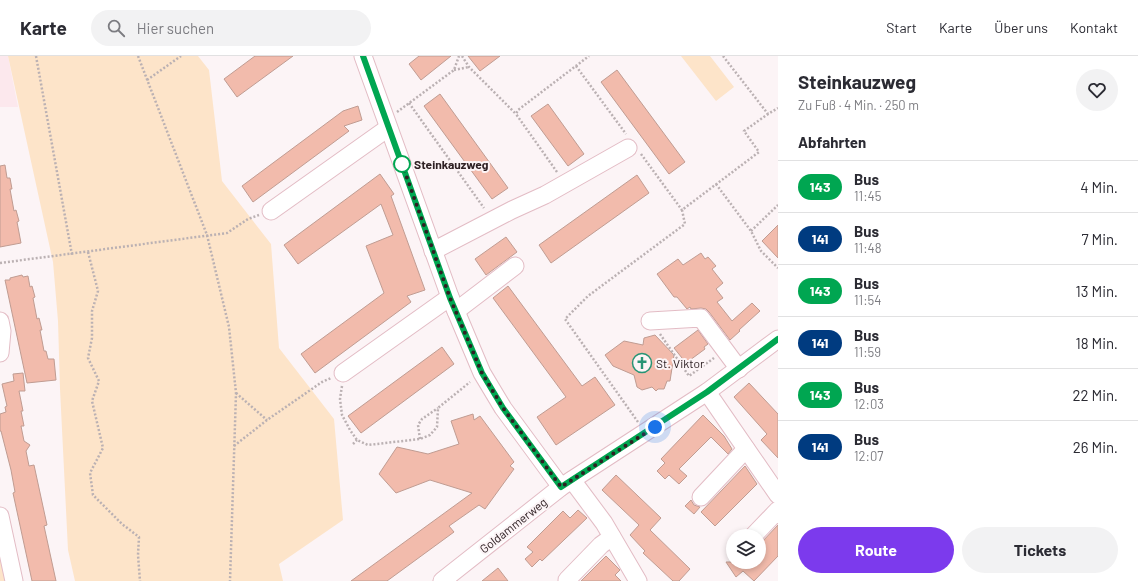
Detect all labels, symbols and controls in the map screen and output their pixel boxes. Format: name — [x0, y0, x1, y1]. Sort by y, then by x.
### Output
search box — [91, 10, 371, 46]
text: Karte — [20, 16, 67, 39]
icon: search — [105, 17, 127, 39]
text: Hier suchen — [137, 19, 214, 37]
text: Start — [886, 19, 917, 36]
text: Karte — [939, 19, 972, 36]
text: Über uns — [994, 19, 1048, 36]
text: Kontakt — [1070, 19, 1118, 36]
button: heart — [1076, 69, 1118, 111]
text: Steinkauzweg — [798, 70, 916, 93]
text: Zu Fuß · 4 Min. · 250 m — [798, 97, 919, 113]
text: Abfahrten — [798, 133, 866, 151]
marker: Steinkauzweg — [393, 155, 411, 173]
place label: Steinkauzweg — [414, 157, 489, 171]
text: Bus — [854, 170, 879, 188]
text: 143 — [810, 178, 831, 195]
text: 4 Min. — [1080, 178, 1118, 196]
text: 11:45 — [854, 188, 881, 204]
text: Bus — [854, 222, 879, 240]
text: 141 — [811, 230, 829, 247]
text: 7 Min. — [1081, 230, 1118, 248]
text: 11:48 — [854, 240, 881, 256]
text: Bus — [854, 274, 879, 292]
text: 143 — [810, 282, 831, 299]
text: 13 Min. — [1076, 282, 1118, 300]
text: 11:54 — [854, 292, 881, 308]
text: Bus — [854, 326, 879, 344]
text: 141 — [811, 334, 829, 351]
text: 18 Min. — [1075, 334, 1118, 352]
text: 11:59 — [854, 344, 881, 360]
church icon: St. Viktor — [631, 352, 653, 374]
place label: St. Viktor — [656, 356, 705, 370]
text: Bus — [854, 378, 879, 396]
text: 143 — [810, 386, 831, 403]
text: 22 Min. — [1072, 386, 1118, 404]
text: 12:03 — [854, 396, 884, 412]
your location — [645, 417, 665, 437]
text: Bus — [854, 430, 879, 448]
text: 141 — [811, 438, 829, 455]
text: 26 Min. — [1073, 438, 1118, 456]
text: 12:07 — [854, 448, 883, 464]
street label: Goldammerweg — [477, 494, 549, 556]
button: Route — [798, 527, 954, 573]
button: Tickets — [962, 527, 1118, 573]
map controls — [726, 529, 766, 569]
button: layers — [726, 529, 766, 569]

